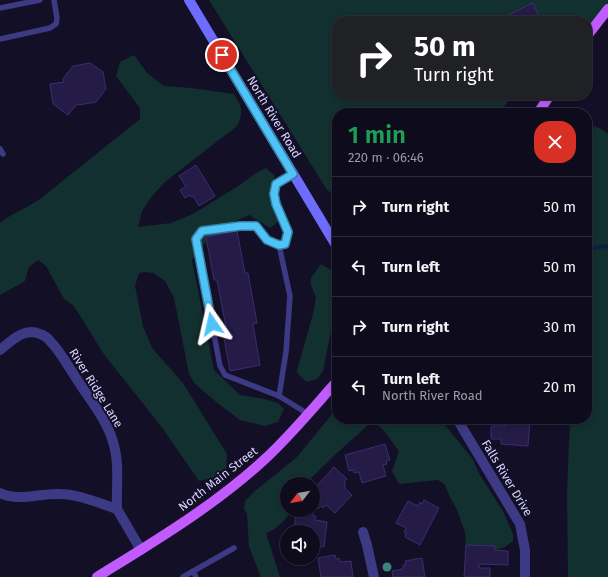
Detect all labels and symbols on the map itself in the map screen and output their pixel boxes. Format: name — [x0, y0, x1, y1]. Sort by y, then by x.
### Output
pin — [205, 38, 239, 72]
street label: North River Road — [244, 74, 304, 160]
position arrow — [191, 303, 233, 345]
street label: River Ridge Lane — [66, 346, 126, 430]
street label: Falls River Drive — [479, 437, 535, 519]
street label: North Main Street — [176, 443, 261, 514]
north arrow — [280, 477, 320, 517]

